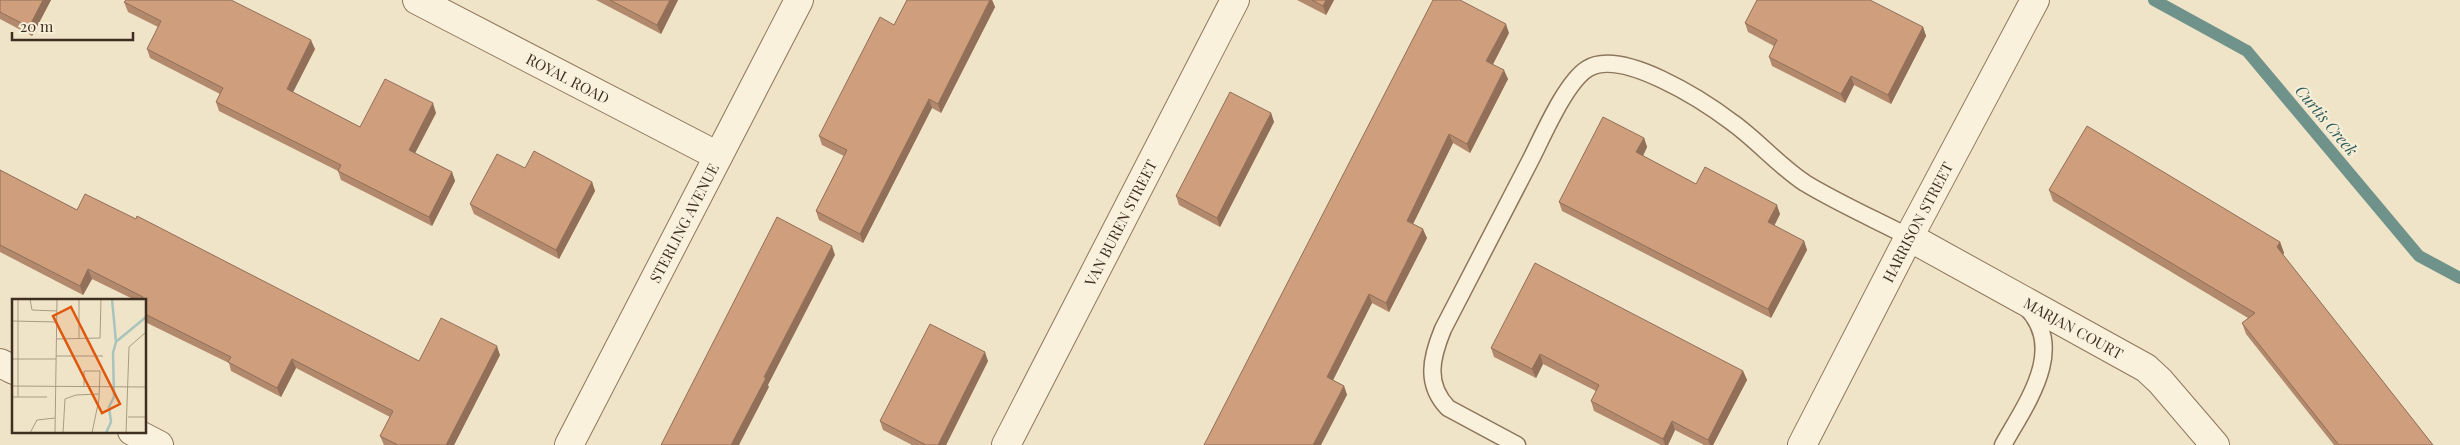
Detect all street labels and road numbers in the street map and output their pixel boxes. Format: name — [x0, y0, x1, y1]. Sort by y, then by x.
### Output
street label: ROYAL ROAD — [523, 48, 613, 108]
street label: VAN BUREN STREET — [1079, 156, 1161, 290]
street label: HARRISON STREET — [1877, 158, 1957, 286]
street label: STERLING AVENUE — [645, 160, 723, 286]
street label: MARJAN COURT — [2020, 292, 2127, 363]

